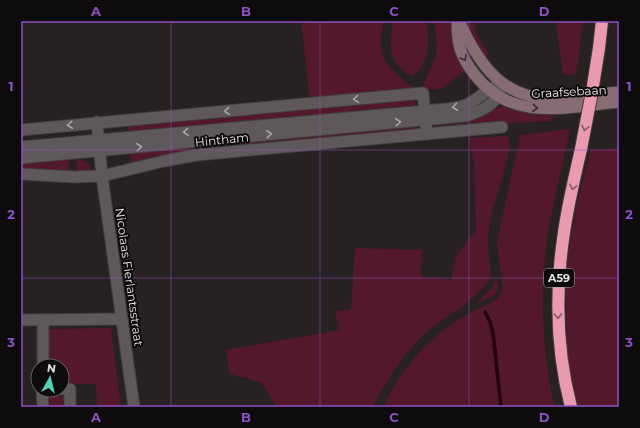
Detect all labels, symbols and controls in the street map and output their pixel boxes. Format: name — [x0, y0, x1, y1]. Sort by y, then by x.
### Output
text: A — [90, 3, 102, 19]
text: B — [241, 3, 251, 19]
text: C — [389, 3, 399, 19]
text: D — [539, 3, 550, 19]
one-way arrow — [460, 54, 467, 62]
text: 1 — [8, 78, 14, 94]
text: 1 — [626, 78, 632, 94]
street label: Graafsebaan — [531, 82, 607, 101]
one-way arrow — [353, 94, 359, 103]
one-way arrow — [451, 102, 458, 111]
one-way arrow — [532, 103, 538, 112]
one-way arrow — [224, 106, 230, 115]
one-way arrow — [395, 118, 401, 127]
one-way arrow — [67, 120, 73, 129]
one-way arrow — [581, 125, 589, 131]
one-way arrow — [183, 127, 189, 136]
street label: Hintham — [194, 129, 250, 150]
one-way arrow — [266, 130, 272, 139]
one-way arrow — [136, 142, 142, 151]
one-way arrow — [569, 184, 577, 190]
text: 2 — [7, 206, 15, 222]
text: 2 — [625, 206, 633, 222]
street label: Nicolaas Fierlantsstraat — [112, 207, 147, 347]
road number: A59 — [544, 269, 574, 287]
one-way arrow — [554, 313, 562, 319]
text: 3 — [6, 334, 15, 350]
text: 3 — [624, 334, 633, 350]
north arrow — [30, 358, 70, 398]
text: N — [46, 361, 57, 376]
text: A — [90, 409, 102, 425]
text: B — [241, 409, 251, 425]
text: C — [389, 409, 399, 425]
text: D — [539, 409, 550, 425]

